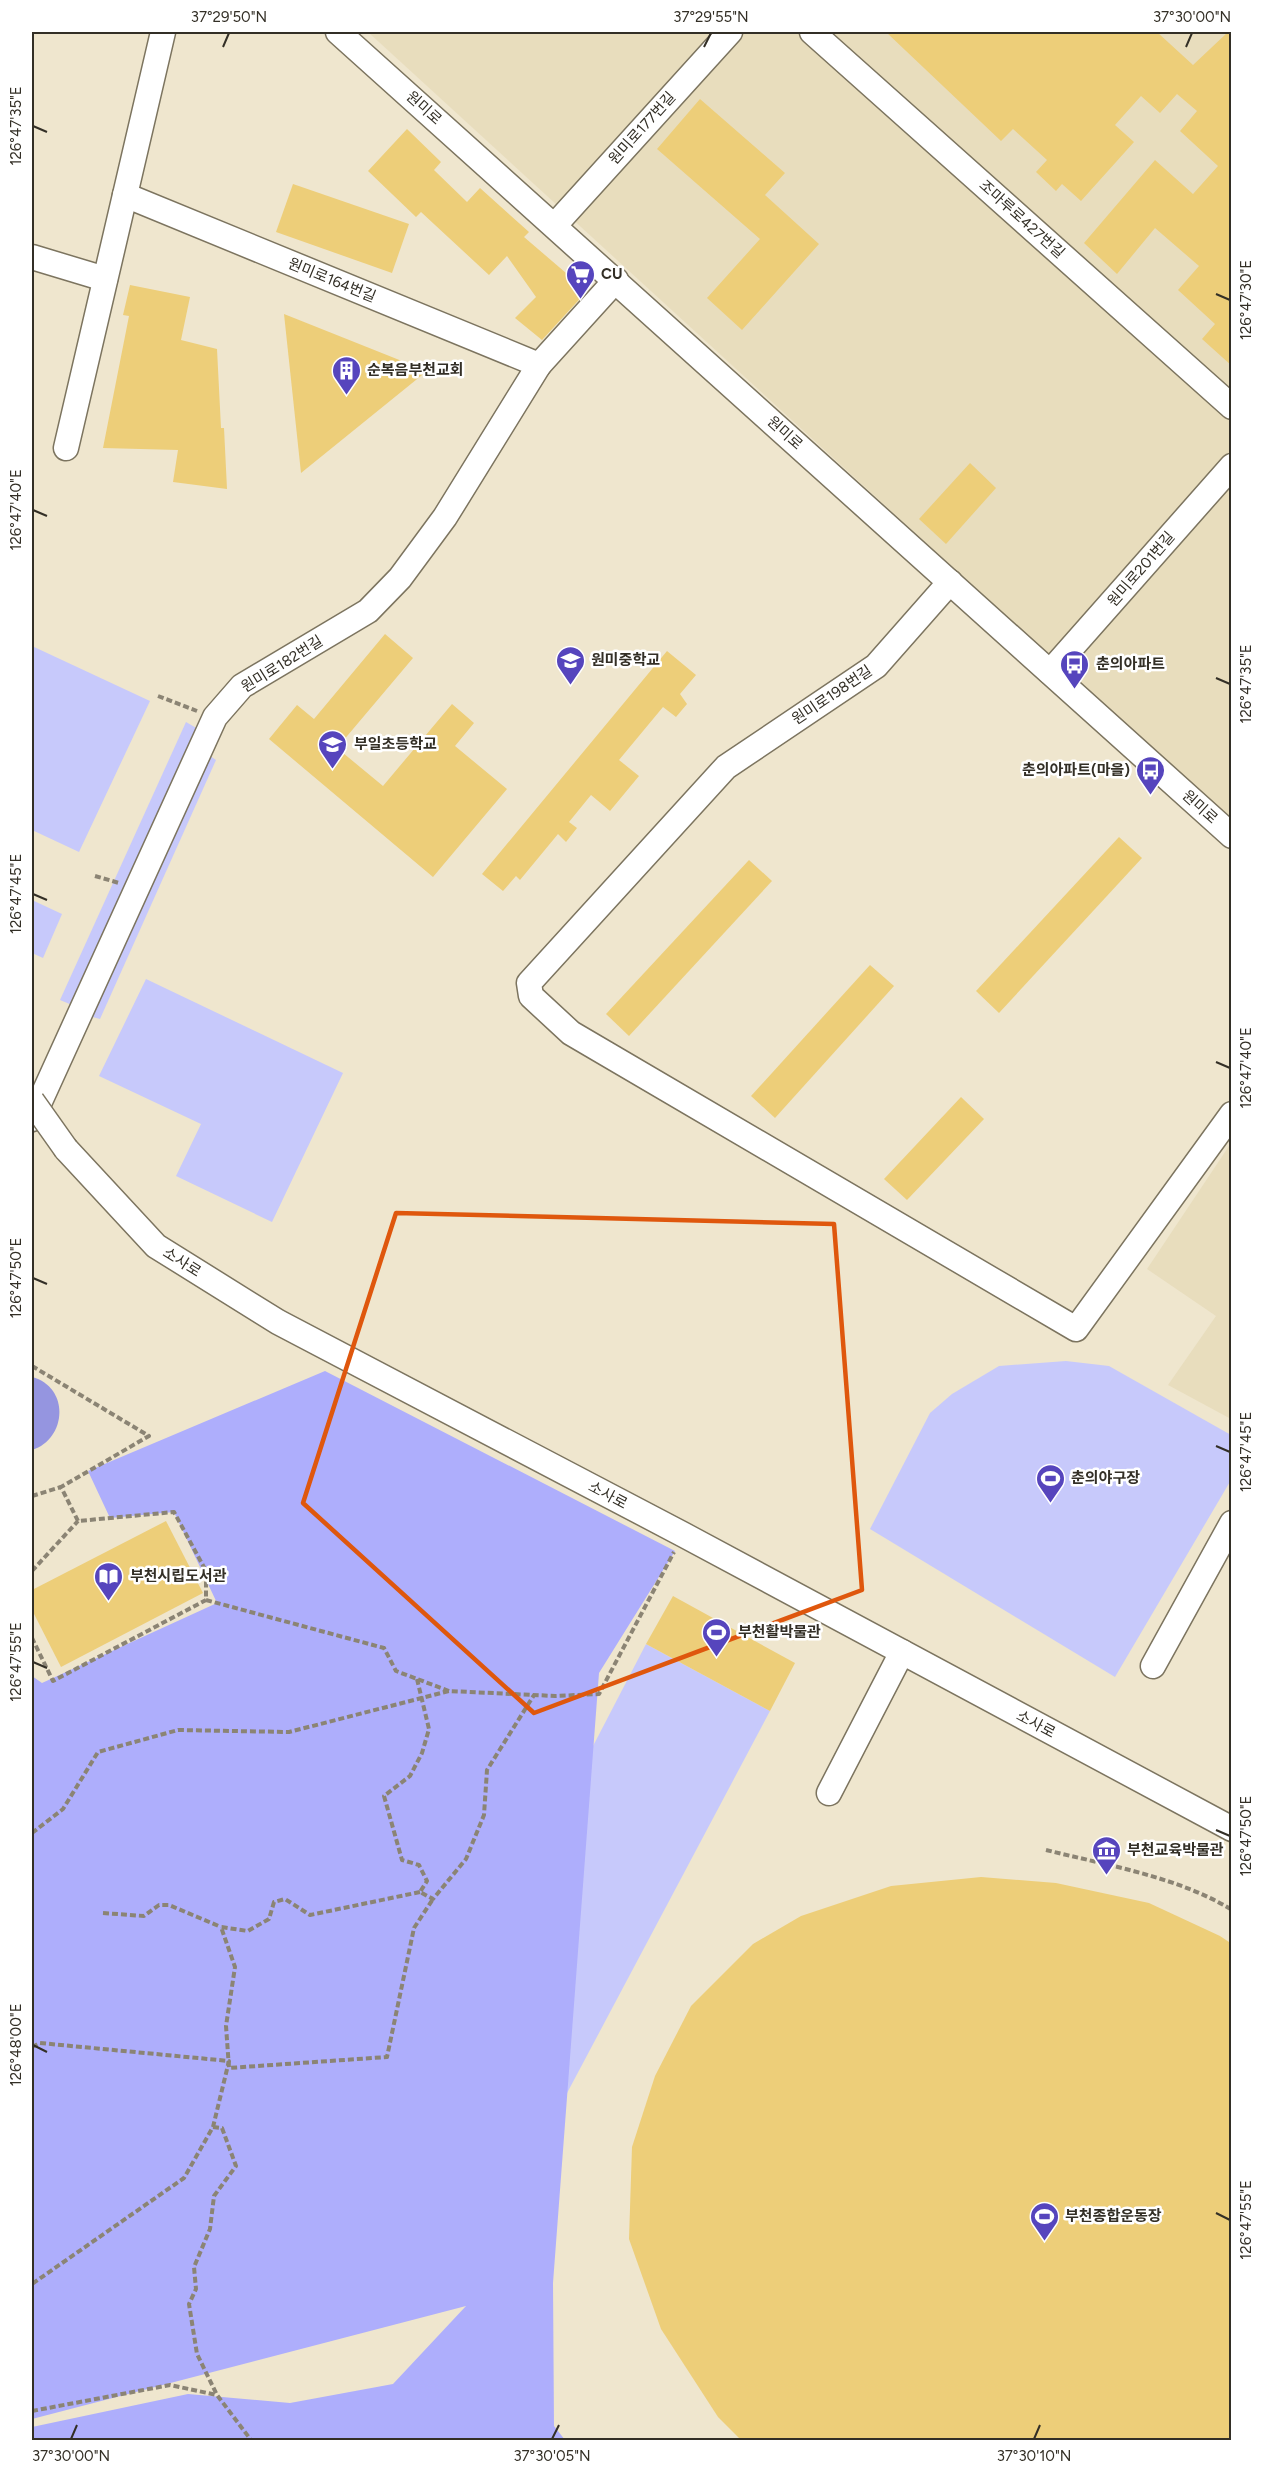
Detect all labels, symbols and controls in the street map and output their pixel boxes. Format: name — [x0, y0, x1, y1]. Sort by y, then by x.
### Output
text: 37°29'50"N — [191, 8, 267, 26]
text: 37°29'55"N — [673, 8, 749, 26]
text: 37°30'00"N — [1153, 8, 1231, 26]
text: 126°47'35"E — [7, 86, 25, 166]
street label: 원미로 — [403, 87, 445, 129]
street label: 원미로177번길 — [605, 88, 679, 168]
street label: 조마루로427번길 — [976, 176, 1068, 262]
street label: 원미로164번길 — [286, 254, 378, 306]
supermarket icon: CU — [564, 258, 596, 300]
text: 126°47'30"E — [1237, 260, 1255, 340]
place label: CU — [601, 265, 622, 283]
building icon: 순복음부천교회 — [330, 354, 362, 396]
place label: 순복음부천교회 — [367, 361, 464, 379]
street label: 원미로 — [764, 412, 806, 454]
text: 126°47'40"E — [7, 469, 25, 551]
street label: 원미로201번길 — [1104, 528, 1178, 610]
street label: 원미로182번길 — [238, 632, 326, 696]
school or university icon: 원미중학교 — [554, 644, 586, 686]
text: 126°47'35"E — [1237, 644, 1255, 724]
bus stop icon: 춘의아파트 — [1059, 648, 1091, 690]
place label: 원미중학교 — [591, 651, 660, 669]
place label: 춘의아파트 — [1096, 655, 1165, 673]
street label: 원미로198번길 — [788, 662, 876, 728]
school or university icon: 부일초등학교 — [317, 728, 349, 770]
place label: 부일초등학교 — [354, 735, 437, 753]
bus stop icon: 춘의아파트(마을) — [1135, 754, 1167, 796]
place label: 춘의아파트(마을) — [1022, 761, 1130, 779]
street label: 원미로 — [1179, 786, 1221, 828]
text: 126°47'45"E — [7, 854, 25, 934]
text: 126°47'40"E — [1237, 1027, 1255, 1109]
text: 126°47'50"E — [7, 1238, 25, 1318]
street label: 소사로 — [160, 1243, 204, 1281]
text: 126°47'45"E — [1237, 1412, 1255, 1492]
sports icon: 춘의야구장 — [1034, 1462, 1066, 1504]
place label: 춘의야구장 — [1071, 1469, 1140, 1487]
street label: 소사로 — [585, 1477, 631, 1513]
library icon: 부천시립도서관 — [93, 1560, 125, 1602]
place label: 부천시립도서관 — [130, 1567, 227, 1585]
sports icon: 부천활박물관 — [701, 1616, 733, 1658]
text: 126°47'55"E — [7, 1622, 25, 1702]
place label: 부천활박물관 — [738, 1623, 821, 1641]
street label: 소사로 — [1013, 1706, 1059, 1742]
text: 126°47'50"E — [1237, 1796, 1255, 1876]
museum icon: 부천교육박물관 — [1090, 1834, 1122, 1876]
place label: 부천교육박물관 — [1127, 1841, 1224, 1859]
text: 126°48'00"E — [7, 2003, 25, 2087]
text: 126°47'55"E — [1237, 2180, 1255, 2260]
sports icon: 부천종합운동장 — [1028, 2200, 1060, 2242]
place label: 부천종합운동장 — [1065, 2207, 1162, 2225]
text: 37°30'00"N — [32, 2447, 110, 2465]
text: 37°30'05"N — [513, 2447, 591, 2465]
text: 37°30'10"N — [997, 2447, 1071, 2465]

